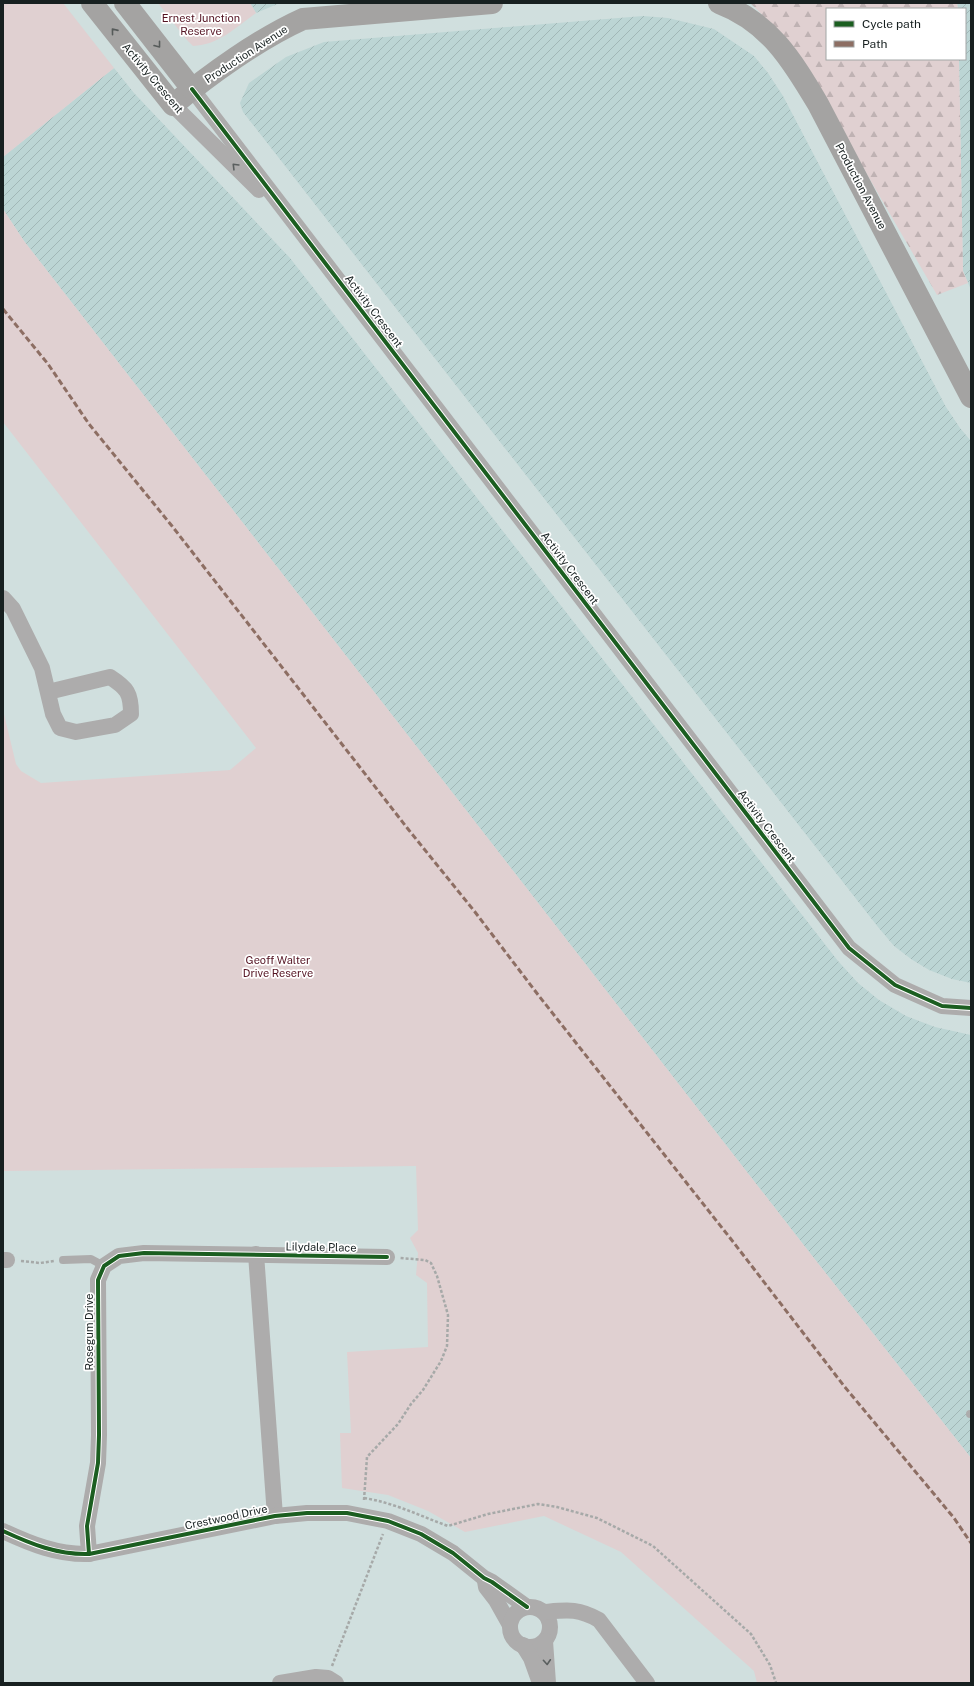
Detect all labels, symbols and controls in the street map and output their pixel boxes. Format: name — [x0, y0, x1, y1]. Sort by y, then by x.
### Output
legend — [826, 8, 966, 60]
park label: Ernest Junction Reserve — [162, 12, 240, 37]
text: Cycle path — [862, 17, 921, 31]
street label: Production Avenue — [202, 23, 290, 85]
one-way arrow — [111, 28, 118, 35]
text: Path — [862, 37, 888, 51]
one-way arrow — [153, 40, 160, 47]
street label: Activity Crescent — [120, 41, 186, 115]
street label: Production Avenue — [833, 141, 889, 231]
one-way arrow — [232, 163, 240, 171]
street label: Activity Crescent — [343, 272, 405, 350]
street label: Activity Crescent — [539, 529, 601, 607]
street label: Activity Crescent — [736, 787, 798, 865]
park label: Geoff Walter Drive Reserve — [243, 954, 313, 979]
street label: Lilydale Place — [285, 1240, 357, 1254]
street label: Rosegum Drive — [83, 1294, 95, 1370]
street label: Crestwood Drive — [184, 1502, 268, 1532]
one-way arrow — [542, 1659, 551, 1665]

